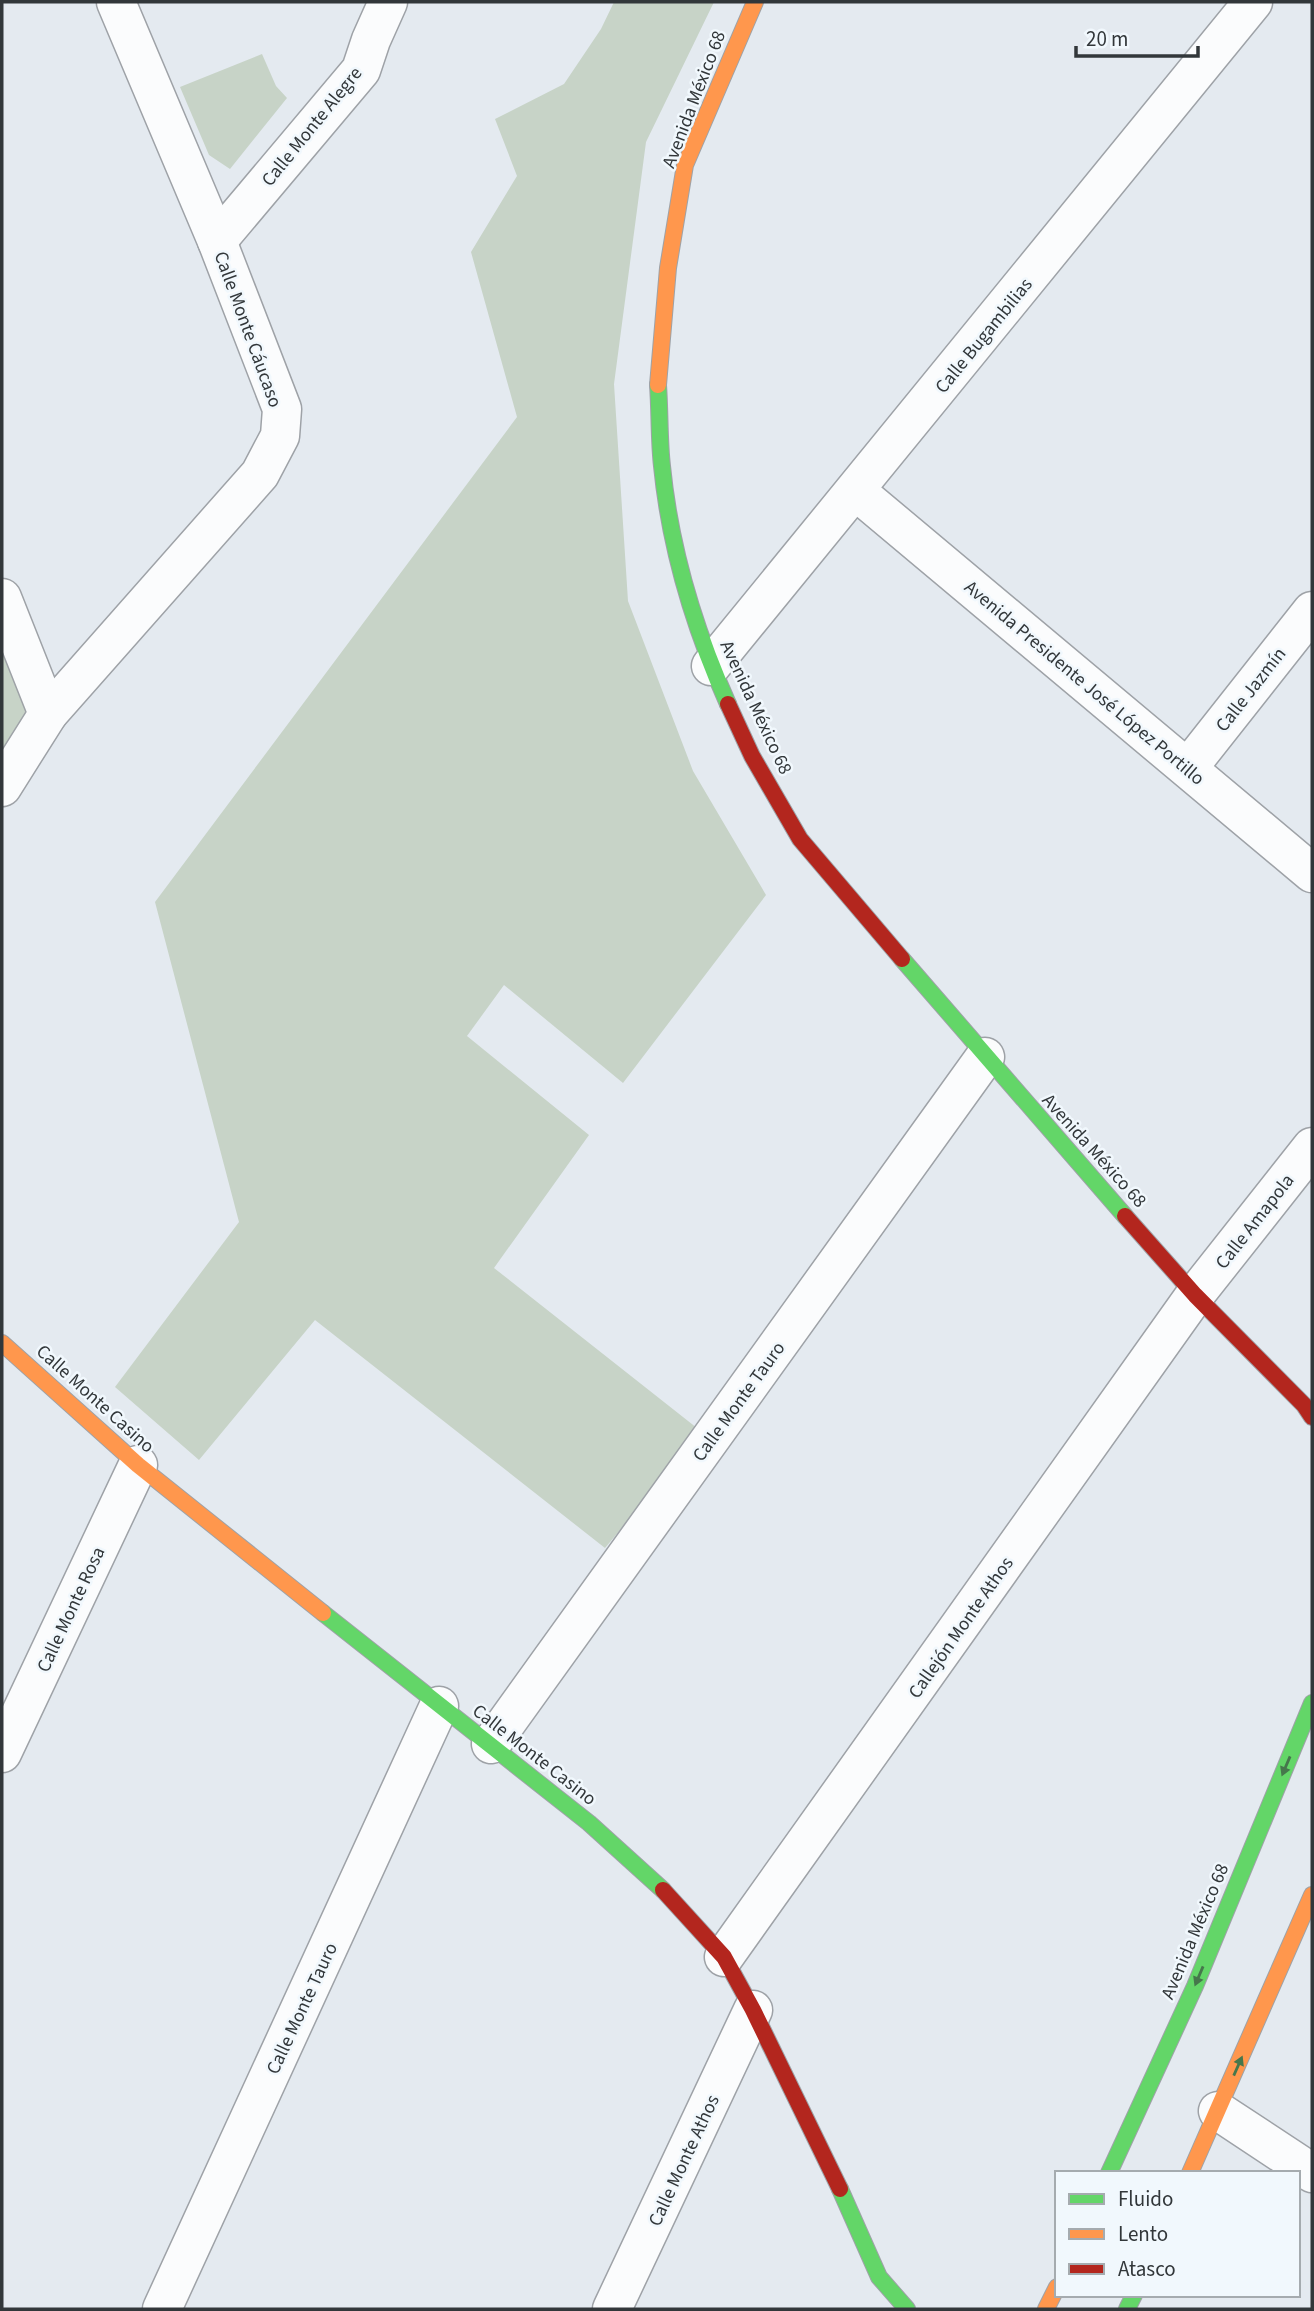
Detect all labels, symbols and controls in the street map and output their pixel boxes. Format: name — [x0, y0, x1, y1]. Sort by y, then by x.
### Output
scale bar — [1076, 14, 1198, 58]
text: 20 m — [1086, 24, 1128, 54]
street label: Avenida México 68 — [656, 27, 733, 172]
street label: Calle Monte Alegre — [255, 61, 369, 193]
street label: Calle Monte Cáucaso — [207, 248, 288, 411]
street label: Calle Bugambilias — [929, 272, 1039, 399]
street label: Avenida Presidente José López Portillo — [958, 574, 1210, 792]
street label: Avenida México 68 — [713, 636, 798, 779]
street label: Calle Jazmín — [1209, 642, 1293, 738]
street label: Avenida México 68 — [1035, 1088, 1152, 1214]
street label: Calle Amapola — [1209, 1169, 1301, 1275]
street label: Calle Monte Tauro — [686, 1336, 792, 1468]
street label: Calle Monte Casino — [30, 1339, 160, 1460]
street label: Calle Monte Rosa — [30, 1542, 112, 1677]
street label: Callejón Monte Athos — [902, 1551, 1020, 1704]
street label: Calle Monte Casino — [466, 1698, 602, 1812]
one-way arrow — [1280, 1756, 1292, 1776]
street label: Avenida México 68 — [1155, 1860, 1236, 2004]
street label: Calle Monte Tauro — [260, 1938, 345, 2079]
one-way arrow — [1193, 1966, 1204, 1987]
one-way arrow — [1232, 2056, 1244, 2076]
street label: Calle Monte Athos — [642, 2090, 727, 2231]
legend — [1055, 2171, 1300, 2297]
text: Fluido — [1118, 2184, 1173, 2214]
text: Lento — [1118, 2219, 1168, 2249]
text: Atasco — [1118, 2254, 1176, 2284]

